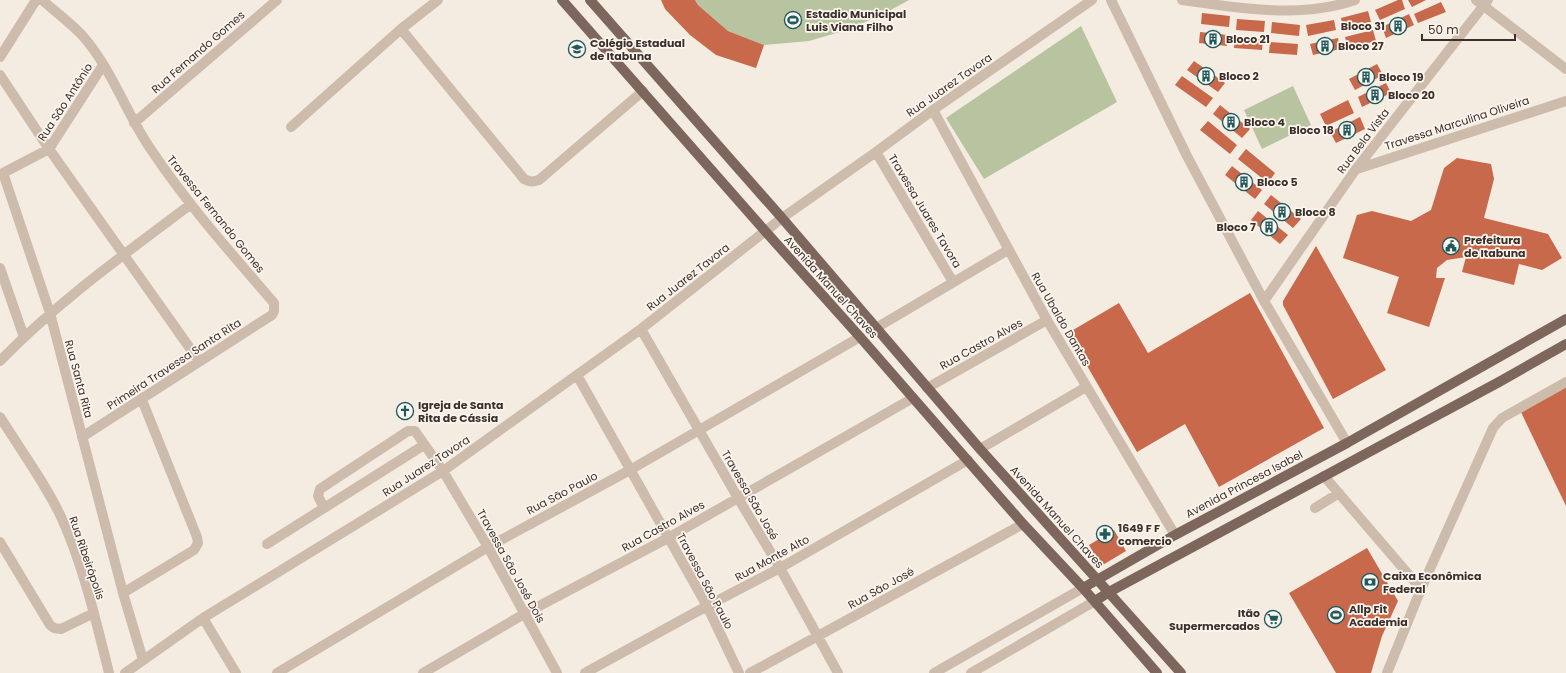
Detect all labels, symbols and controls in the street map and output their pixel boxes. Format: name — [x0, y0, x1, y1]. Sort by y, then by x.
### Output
place label: Estadio Municipal Luis Viana Filho — [806, 6, 906, 35]
street label: Rua Fernando Gomes — [148, 7, 248, 97]
sports icon: Estadio Municipal Luis Viana Filho — [783, 10, 803, 30]
building icon: Bloco 31 — [1388, 16, 1408, 36]
scale bar — [1422, 16, 1515, 42]
place label: Bloco 31 — [1341, 18, 1385, 34]
text: 50 m — [1428, 21, 1459, 38]
building icon: Bloco 21 — [1203, 29, 1223, 49]
place label: Bloco 21 — [1226, 31, 1270, 47]
place label: Colégio Estadual de Itabuna — [590, 35, 685, 64]
building icon: Bloco 27 — [1315, 36, 1335, 56]
place label: Bloco 27 — [1338, 38, 1384, 54]
school or university icon: Colégio Estadual de Itabuna — [567, 39, 587, 59]
street label: Rua Juarez Tavora — [903, 49, 995, 121]
street label: Rua São Antônio — [34, 60, 96, 144]
building icon: Bloco 2 — [1196, 66, 1216, 86]
building icon: Bloco 19 — [1356, 67, 1376, 87]
place label: Bloco 2 — [1219, 68, 1259, 84]
place label: Bloco 19 — [1379, 69, 1424, 85]
building icon: Bloco 20 — [1365, 85, 1385, 105]
place label: Bloco 20 — [1388, 87, 1435, 103]
street label: Travessa Marculina Oliveira — [1383, 92, 1531, 154]
street label: Rua Bela Vista — [1333, 105, 1393, 177]
building icon: Bloco 4 — [1221, 112, 1241, 132]
place label: Bloco 4 — [1244, 114, 1285, 130]
building icon: Bloco 18 — [1337, 120, 1357, 140]
place label: Bloco 18 — [1289, 122, 1334, 138]
street label: Travessa Juares Tavora — [885, 151, 965, 271]
street label: Travessa Fernando Gomes — [163, 152, 269, 276]
building icon: Bloco 5 — [1234, 172, 1254, 192]
place label: Bloco 5 — [1257, 174, 1298, 190]
building icon: Bloco 8 — [1272, 202, 1292, 222]
place label: Bloco 8 — [1295, 204, 1336, 220]
building icon: Bloco 7 — [1259, 217, 1279, 237]
place label: Bloco 7 — [1217, 219, 1256, 235]
street label: Avenida Manuel Chaves — [781, 232, 882, 342]
place label: Prefeitura de Itabuna — [1464, 232, 1526, 261]
public building icon: Prefeitura de Itabuna — [1441, 236, 1461, 256]
street label: Rua Juarez Tavora — [643, 239, 733, 315]
street label: Rua Ubaldo Dantas — [1028, 269, 1095, 369]
street label: Rua Castro Alves — [937, 314, 1026, 373]
street label: Primeira Travessa Santa Rita — [104, 315, 244, 413]
street label: Rua Santa Rita — [61, 338, 97, 420]
place label: Igreja de Santa Rita de Cássia — [418, 397, 503, 426]
church icon: Igreja de Santa Rita de Cássia — [395, 401, 415, 421]
street label: Rua Juarez Tavora — [379, 432, 473, 500]
street label: Avenida Princesa Isabel — [1183, 446, 1305, 522]
street label: Travessa São José — [718, 447, 782, 543]
street label: Avenida Manuel Chaves — [1007, 462, 1108, 572]
street label: Rua São Paulo — [524, 467, 600, 519]
street label: Rua Castro Alves — [619, 496, 708, 555]
street label: Travessa São José Dois — [473, 506, 549, 626]
street label: Rua Ribeirópolis — [65, 514, 109, 602]
place label: 1649 F F comercio — [1118, 520, 1172, 549]
pharmacy icon: 1649 F F comercio — [1095, 524, 1115, 544]
street label: Travessa São Paulo — [673, 530, 737, 632]
street label: Rua Monte Alto — [732, 531, 812, 585]
street label: Rua São José — [845, 563, 917, 613]
place label: Caixa Econômica Federal — [1383, 568, 1481, 597]
bank icon: Caixa Econômica Federal — [1360, 572, 1380, 592]
place label: Allp Fit Academia — [1349, 601, 1408, 630]
place label: Itão Supermercados — [1169, 605, 1260, 634]
sports icon: Allp Fit Academia — [1326, 605, 1346, 625]
supermarket icon: Itão Supermercados — [1263, 609, 1283, 629]

